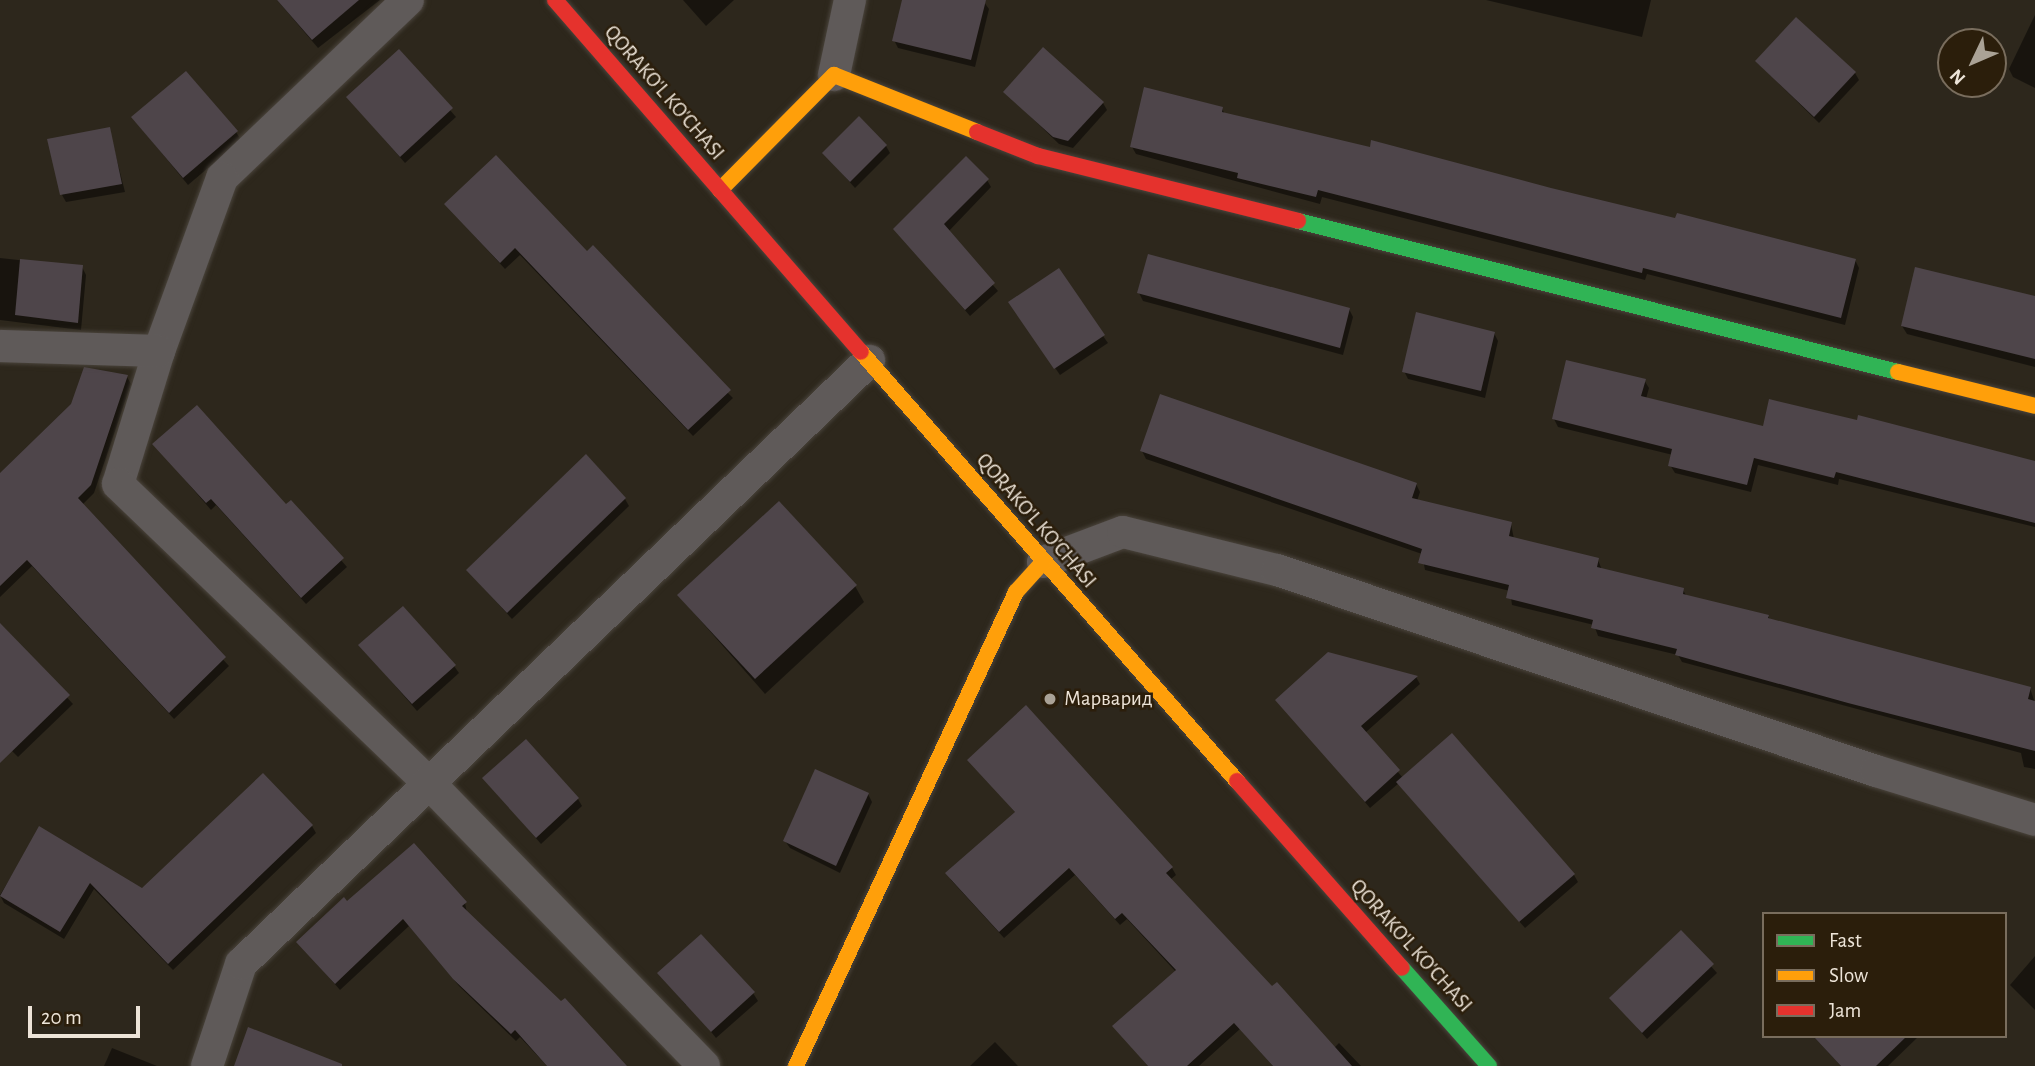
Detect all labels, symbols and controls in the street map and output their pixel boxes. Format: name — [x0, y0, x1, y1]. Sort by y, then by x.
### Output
street label: QORAKO'L KO'CHASI — [599, 20, 729, 166]
north arrow — [1937, 28, 2007, 98]
text: N — [1947, 65, 1969, 88]
street label: QORAKO'L KO'CHASI — [971, 448, 1101, 594]
place label: Марварид — [1064, 686, 1153, 712]
marker: Марварид — [1042, 691, 1058, 707]
street label: QORAKO'L KO'CHASI — [1345, 874, 1477, 1018]
legend — [1762, 912, 2007, 1038]
text: Fast — [1829, 930, 1862, 951]
text: Slow — [1829, 965, 1868, 986]
scale bar — [32, 992, 144, 1036]
text: Jam — [1829, 1000, 1861, 1021]
text: 20 m — [41, 1007, 82, 1028]

